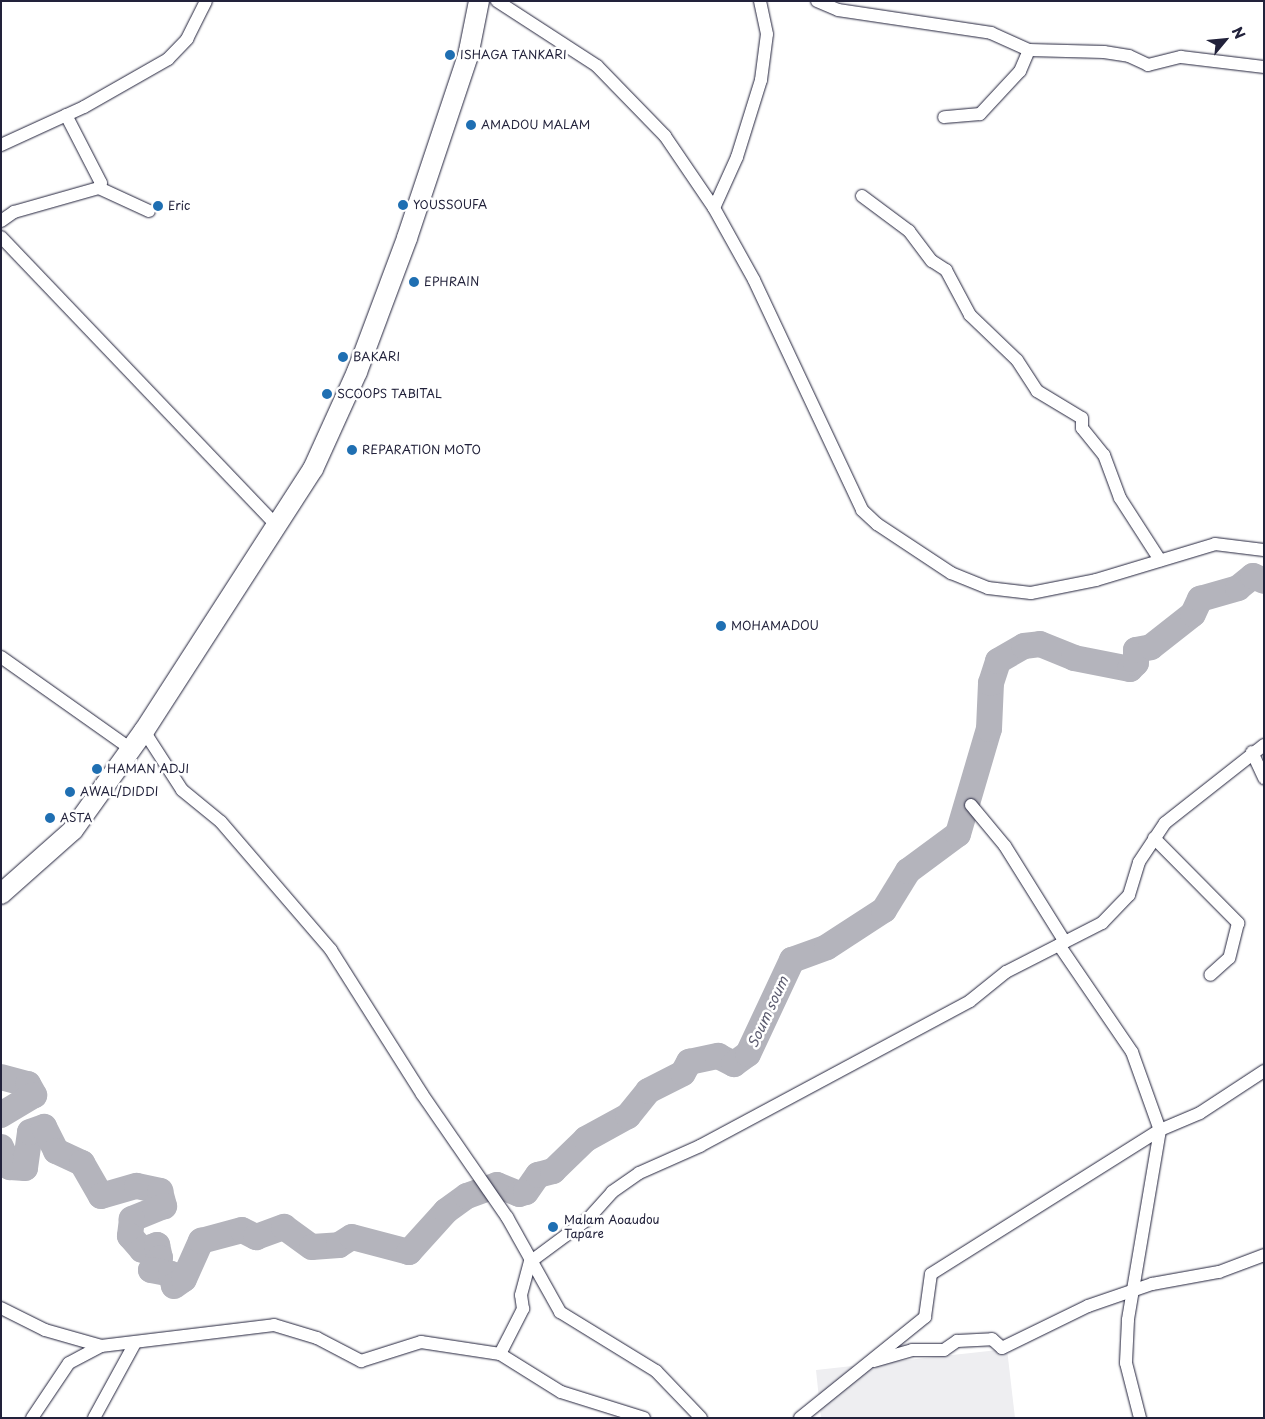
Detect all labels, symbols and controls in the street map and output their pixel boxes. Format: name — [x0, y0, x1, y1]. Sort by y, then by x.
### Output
north arrow — [1200, 15, 1250, 65]
text: N — [1227, 23, 1251, 43]
place label: ISHAGA TANKARI — [460, 48, 567, 62]
marker: ISHAGA TANKARI — [444, 49, 456, 61]
place label: AMADOU MALAM — [481, 118, 591, 132]
marker: AMADOU MALAM — [465, 119, 477, 131]
place label: YOUSSOUFA — [413, 198, 487, 212]
place label: Eric — [168, 199, 190, 213]
marker: YOUSSOUFA — [397, 199, 409, 211]
marker: Eric — [152, 200, 164, 212]
place label: EPHRAIN — [424, 275, 479, 289]
marker: EPHRAIN — [408, 276, 420, 288]
place label: BAKARI — [353, 350, 400, 364]
marker: BAKARI — [337, 351, 349, 363]
place label: SCOOPS TABITAL — [337, 387, 443, 401]
marker: SCOOPS TABITAL — [321, 388, 333, 400]
place label: REPARATION MOTO — [362, 443, 482, 457]
marker: REPARATION MOTO — [346, 444, 358, 456]
place label: MOHAMADOU — [731, 619, 819, 633]
marker: MOHAMADOU — [715, 620, 727, 632]
place label: HAMAN ADJI — [107, 762, 188, 776]
marker: HAMAN ADJI — [91, 763, 103, 775]
place label: AWAL/DIDDI — [80, 785, 159, 799]
marker: AWAL/DIDDI — [64, 786, 76, 798]
place label: ASTA — [60, 811, 92, 825]
marker: ASTA — [44, 812, 56, 824]
water label: Soum soum — [744, 974, 792, 1050]
place label: Malam Aoaudou Tapare — [564, 1213, 660, 1241]
marker: Malam Aoaudou Tapare — [546, 1220, 560, 1234]

